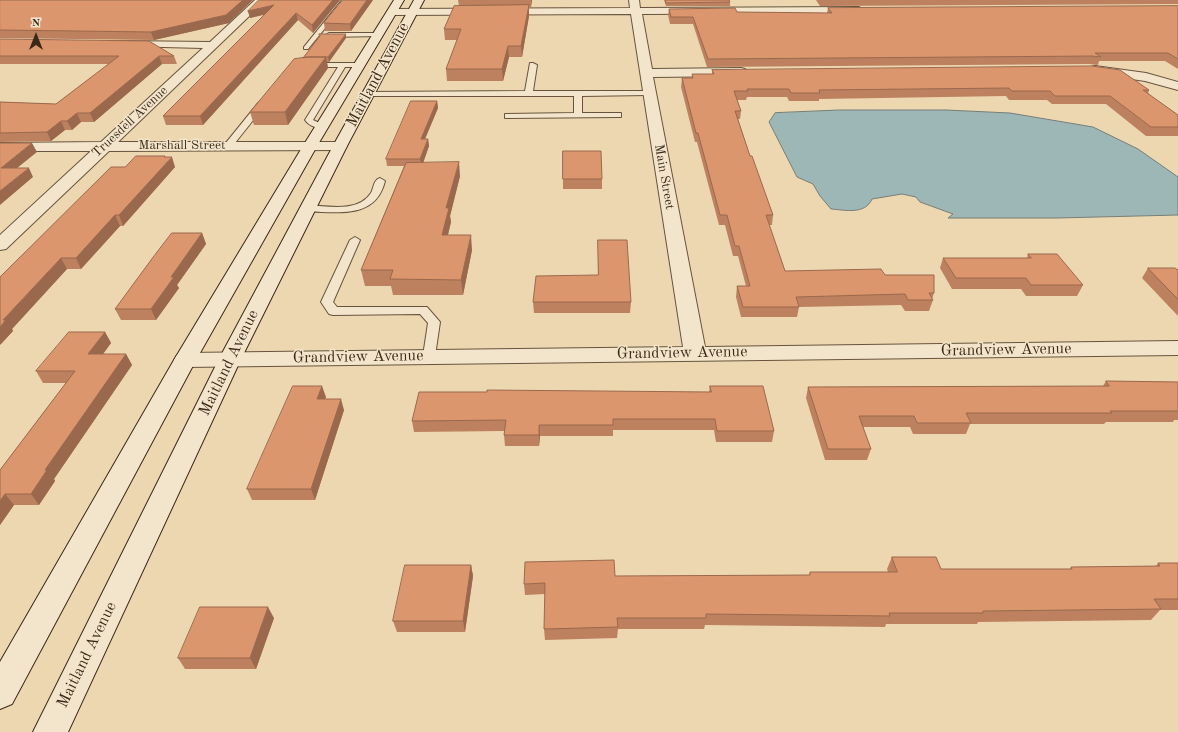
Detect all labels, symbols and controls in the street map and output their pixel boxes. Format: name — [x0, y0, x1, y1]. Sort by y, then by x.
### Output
north arrow — [16, 16, 56, 56]
text: N — [32, 18, 40, 29]
street label: Maitland Avenue — [342, 19, 414, 131]
street label: Truesdell Avenue — [89, 83, 171, 161]
street label: Marshall Street — [139, 138, 225, 154]
street label: Main Street — [651, 143, 677, 211]
street label: Maitland Avenue — [195, 307, 263, 419]
street label: Grandview Avenue — [940, 339, 1072, 361]
street label: Grandview Avenue — [616, 342, 748, 364]
street label: Grandview Avenue — [292, 346, 424, 368]
street label: Maitland Avenue — [53, 599, 121, 711]

